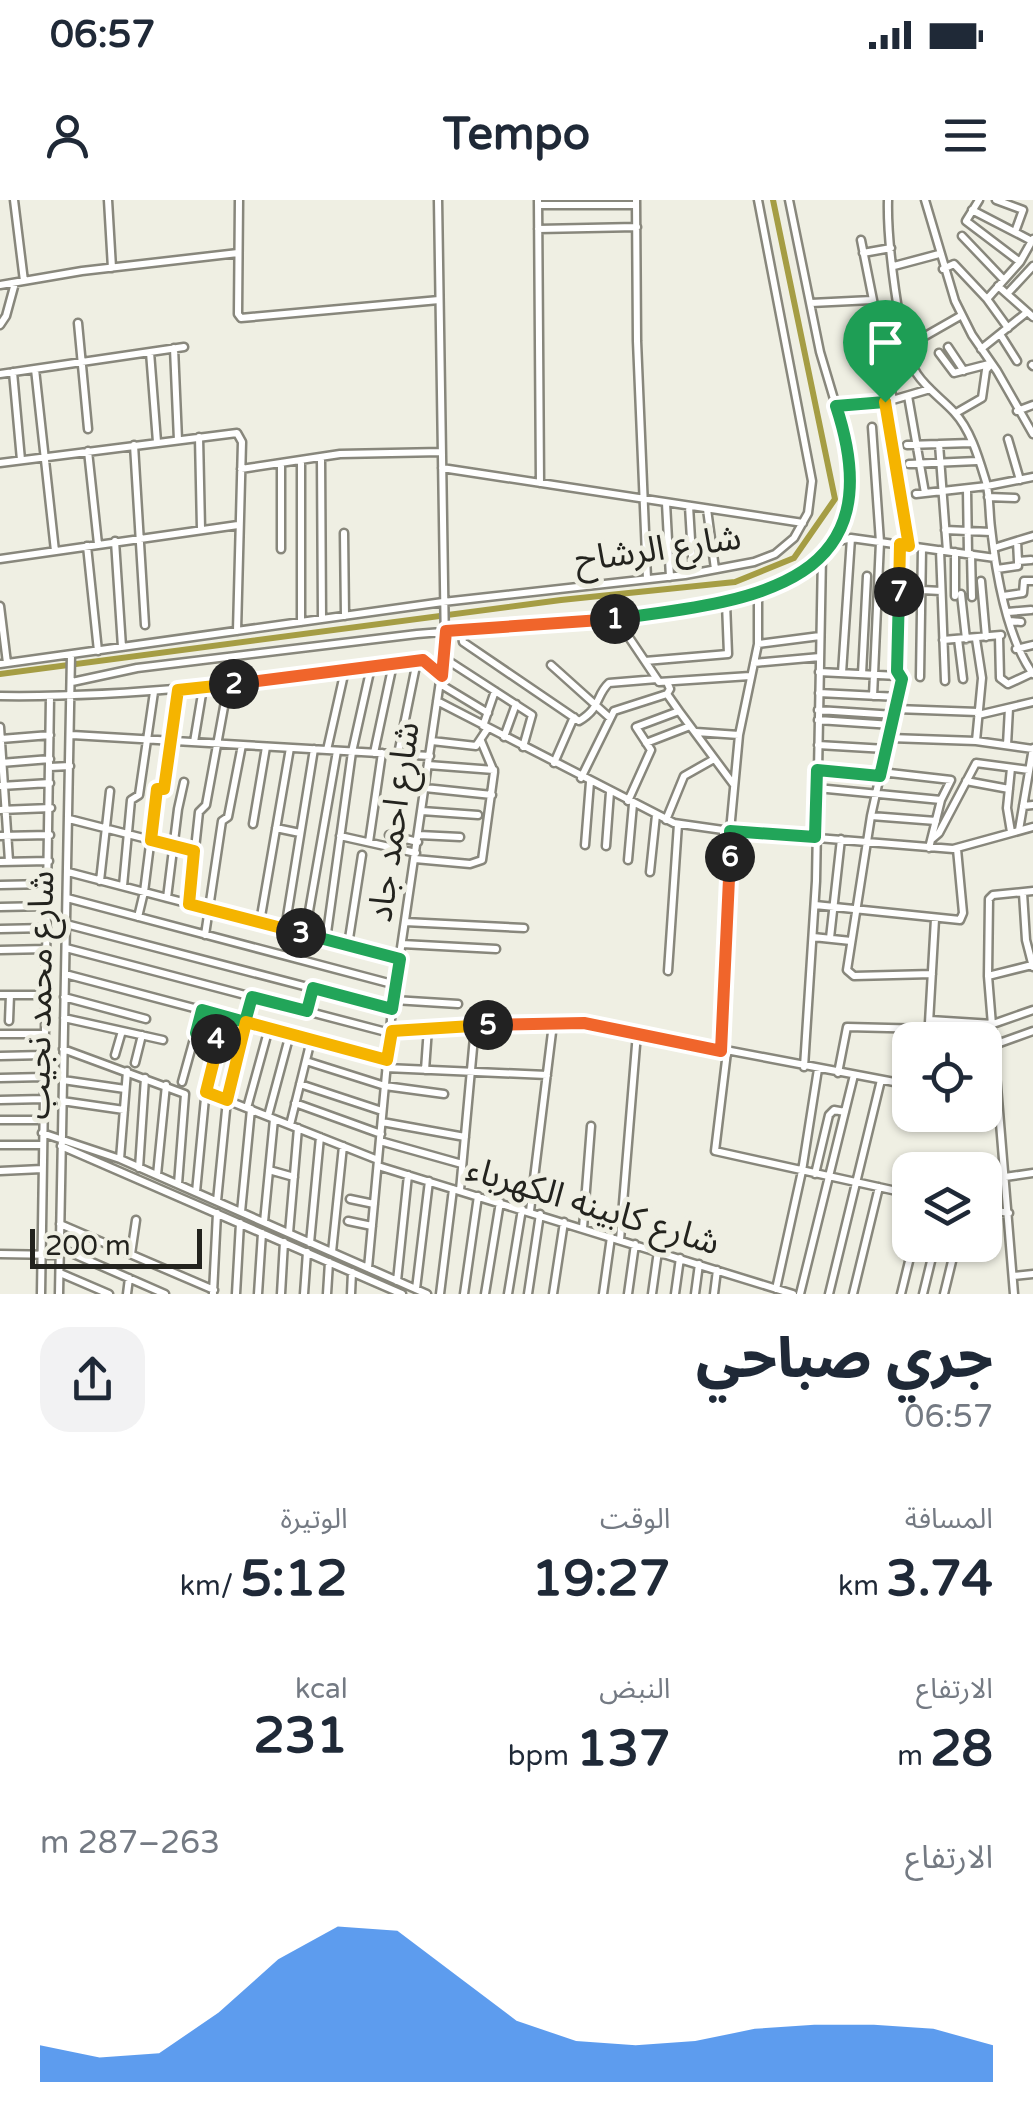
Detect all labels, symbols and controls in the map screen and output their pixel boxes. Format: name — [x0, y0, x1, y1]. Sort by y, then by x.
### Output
text: 06:57 — [50, 12, 155, 58]
icon: person — [40, 108, 95, 163]
text: Tempo — [443, 108, 590, 162]
icon: menu — [938, 108, 993, 163]
pin — [843, 300, 928, 403]
icon: arrive — [858, 315, 913, 370]
street label: شارع الرشاح — [572, 517, 744, 585]
pin: 7 — [874, 567, 924, 617]
text: 7 — [890, 575, 908, 609]
pin: 1 — [590, 594, 640, 644]
text: 1 — [606, 602, 624, 636]
pin: 2 — [209, 659, 259, 709]
text: 2 — [225, 667, 243, 701]
street label: شارع احمد جاد — [359, 719, 433, 925]
pin: 6 — [705, 832, 755, 882]
text: 6 — [721, 840, 739, 874]
street label: شارع محمد نجيب — [17, 870, 67, 1120]
pin: 3 — [276, 908, 326, 958]
text: 3 — [292, 916, 310, 950]
pin: 5 — [463, 1000, 513, 1050]
text: 5 — [479, 1008, 497, 1042]
pin: 4 — [191, 1014, 241, 1064]
text: 4 — [207, 1022, 225, 1056]
map controls — [892, 1022, 1002, 1262]
button: locate — [892, 1022, 1002, 1132]
street label: شارع كابينه الكهرباء — [460, 1148, 725, 1268]
button: layers — [892, 1152, 1002, 1262]
scale bar — [30, 1224, 202, 1268]
text: 200 m — [45, 1229, 131, 1263]
button: share — [40, 1327, 145, 1432]
text: جري صباحي — [696, 1327, 993, 1393]
text: 06:57 — [904, 1398, 993, 1436]
text: الوتيرة — [280, 1502, 348, 1536]
text: الوقت — [600, 1502, 670, 1536]
text: المسافة — [905, 1502, 993, 1536]
text: 5:12 — [240, 1549, 348, 1609]
text: 19:27 — [532, 1549, 670, 1609]
text: 3.74 — [886, 1549, 993, 1609]
text: /km — [180, 1569, 240, 1603]
text: km — [838, 1569, 886, 1603]
text: kcal — [295, 1672, 348, 1706]
text: النبض — [599, 1672, 670, 1706]
text: الارتفاع — [916, 1672, 993, 1706]
text: 231 — [253, 1706, 348, 1766]
text: 137 — [576, 1719, 670, 1779]
text: 28 — [930, 1719, 993, 1779]
text: bpm — [508, 1739, 576, 1773]
text: m — [897, 1739, 930, 1773]
text: 263–287 m — [40, 1824, 220, 1862]
text: الارتفاع — [905, 1839, 993, 1877]

